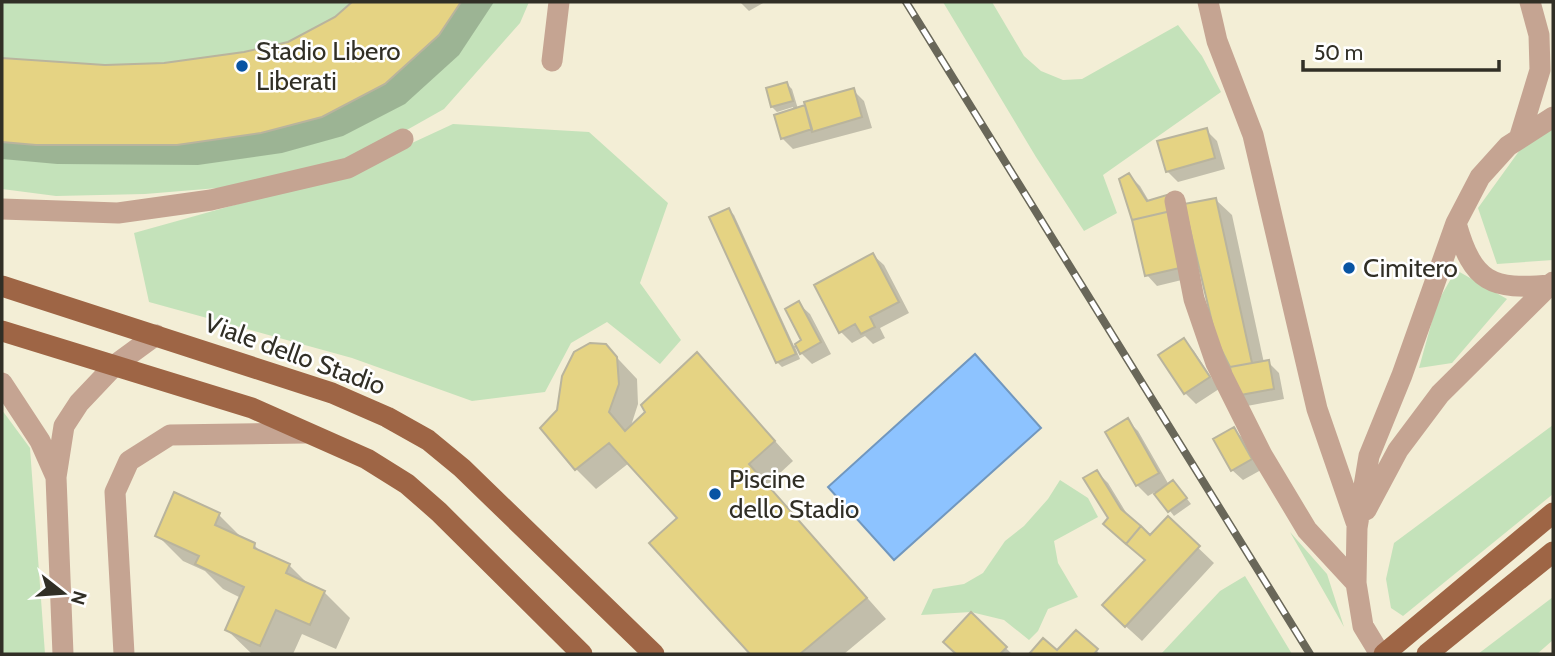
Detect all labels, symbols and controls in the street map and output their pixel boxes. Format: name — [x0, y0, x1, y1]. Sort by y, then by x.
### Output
scale bar — [1303, 28, 1499, 72]
place label: Stadio Libero Liberati — [256, 35, 401, 97]
text: 50 m — [1314, 40, 1363, 65]
marker: Stadio Libero Liberati — [234, 58, 250, 74]
place label: Cimitero — [1363, 252, 1458, 284]
marker: Cimitero — [1341, 260, 1357, 276]
street label: Viale dello Stadio — [200, 306, 390, 402]
place label: Piscine dello Stadio — [729, 463, 859, 525]
marker: Piscine dello Stadio — [707, 486, 723, 502]
north arrow — [28, 558, 98, 628]
text: N — [66, 588, 92, 608]

